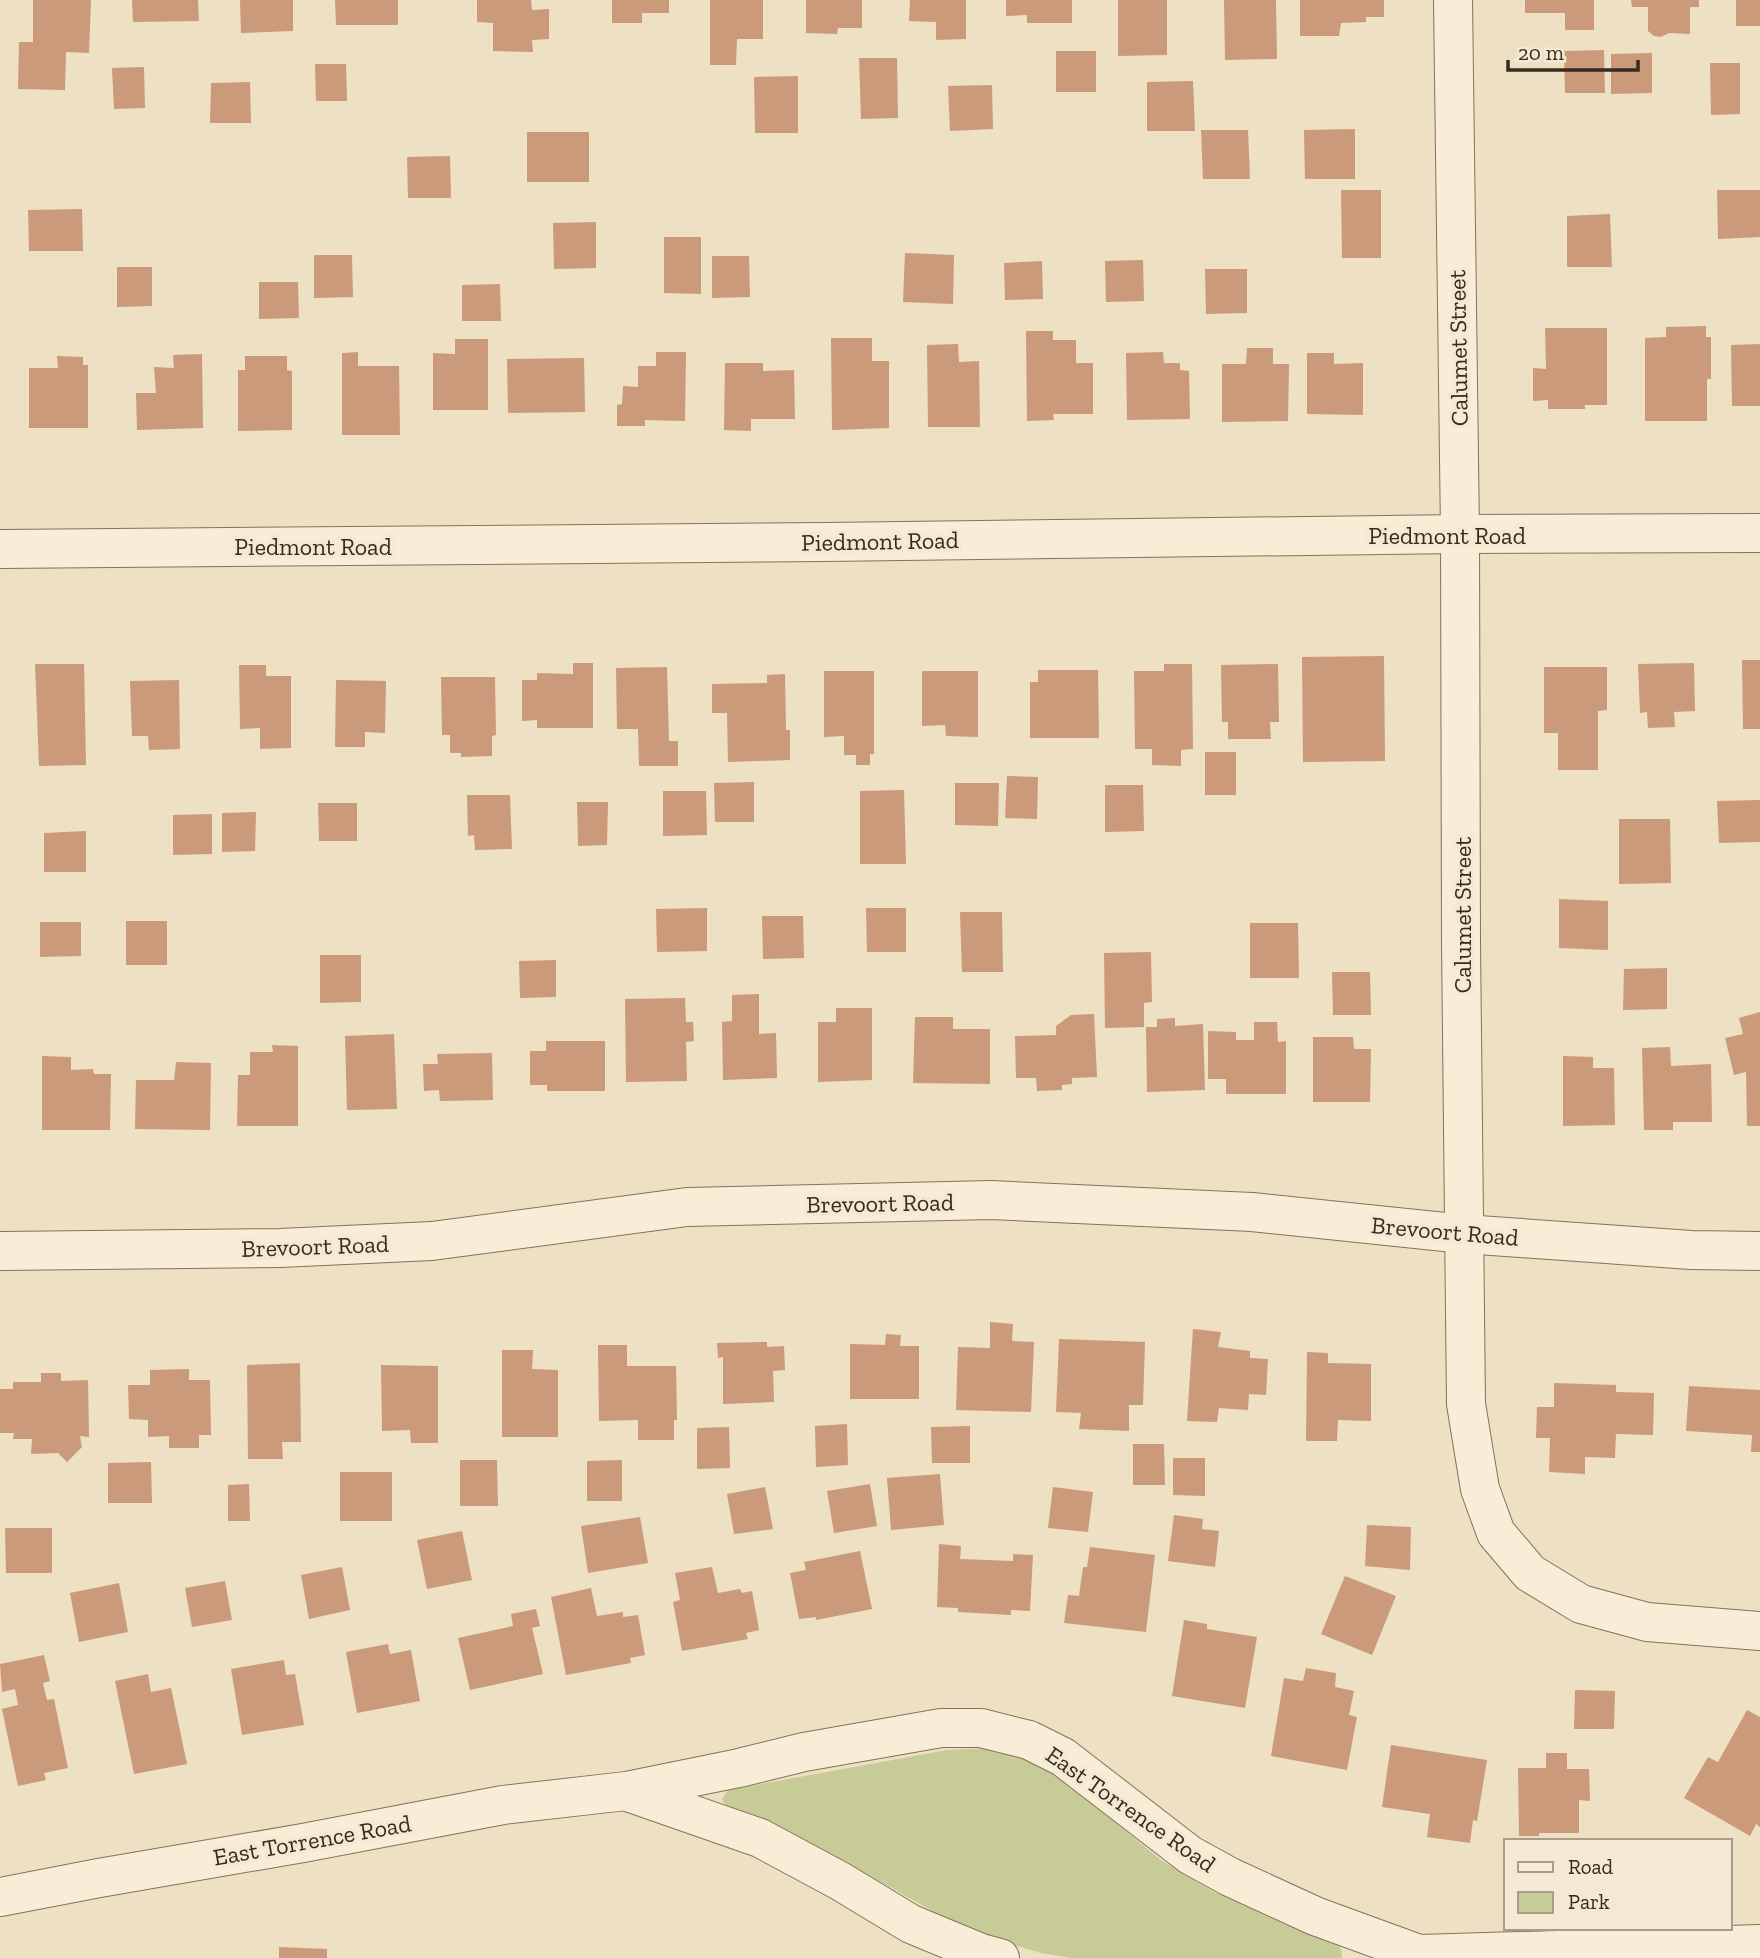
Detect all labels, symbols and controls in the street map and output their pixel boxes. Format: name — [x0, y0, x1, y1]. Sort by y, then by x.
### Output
scale bar — [1508, 28, 1638, 72]
text: 20 m — [1518, 40, 1564, 65]
street label: Calumet Street — [1442, 269, 1474, 427]
street label: Piedmont Road — [1368, 521, 1526, 550]
street label: Piedmont Road — [801, 525, 959, 557]
street label: Piedmont Road — [234, 532, 392, 561]
street label: Calumet Street — [1448, 837, 1477, 993]
street label: Brevoort Road — [806, 1187, 954, 1219]
street label: Brevoort Road — [1370, 1210, 1520, 1252]
street label: Brevoort Road — [241, 1229, 389, 1263]
street label: East Torrence Road — [1041, 1740, 1221, 1878]
street label: East Torrence Road — [211, 1808, 413, 1872]
legend — [1504, 1839, 1732, 1930]
text: Road — [1568, 1854, 1614, 1879]
text: Park — [1568, 1889, 1610, 1914]

